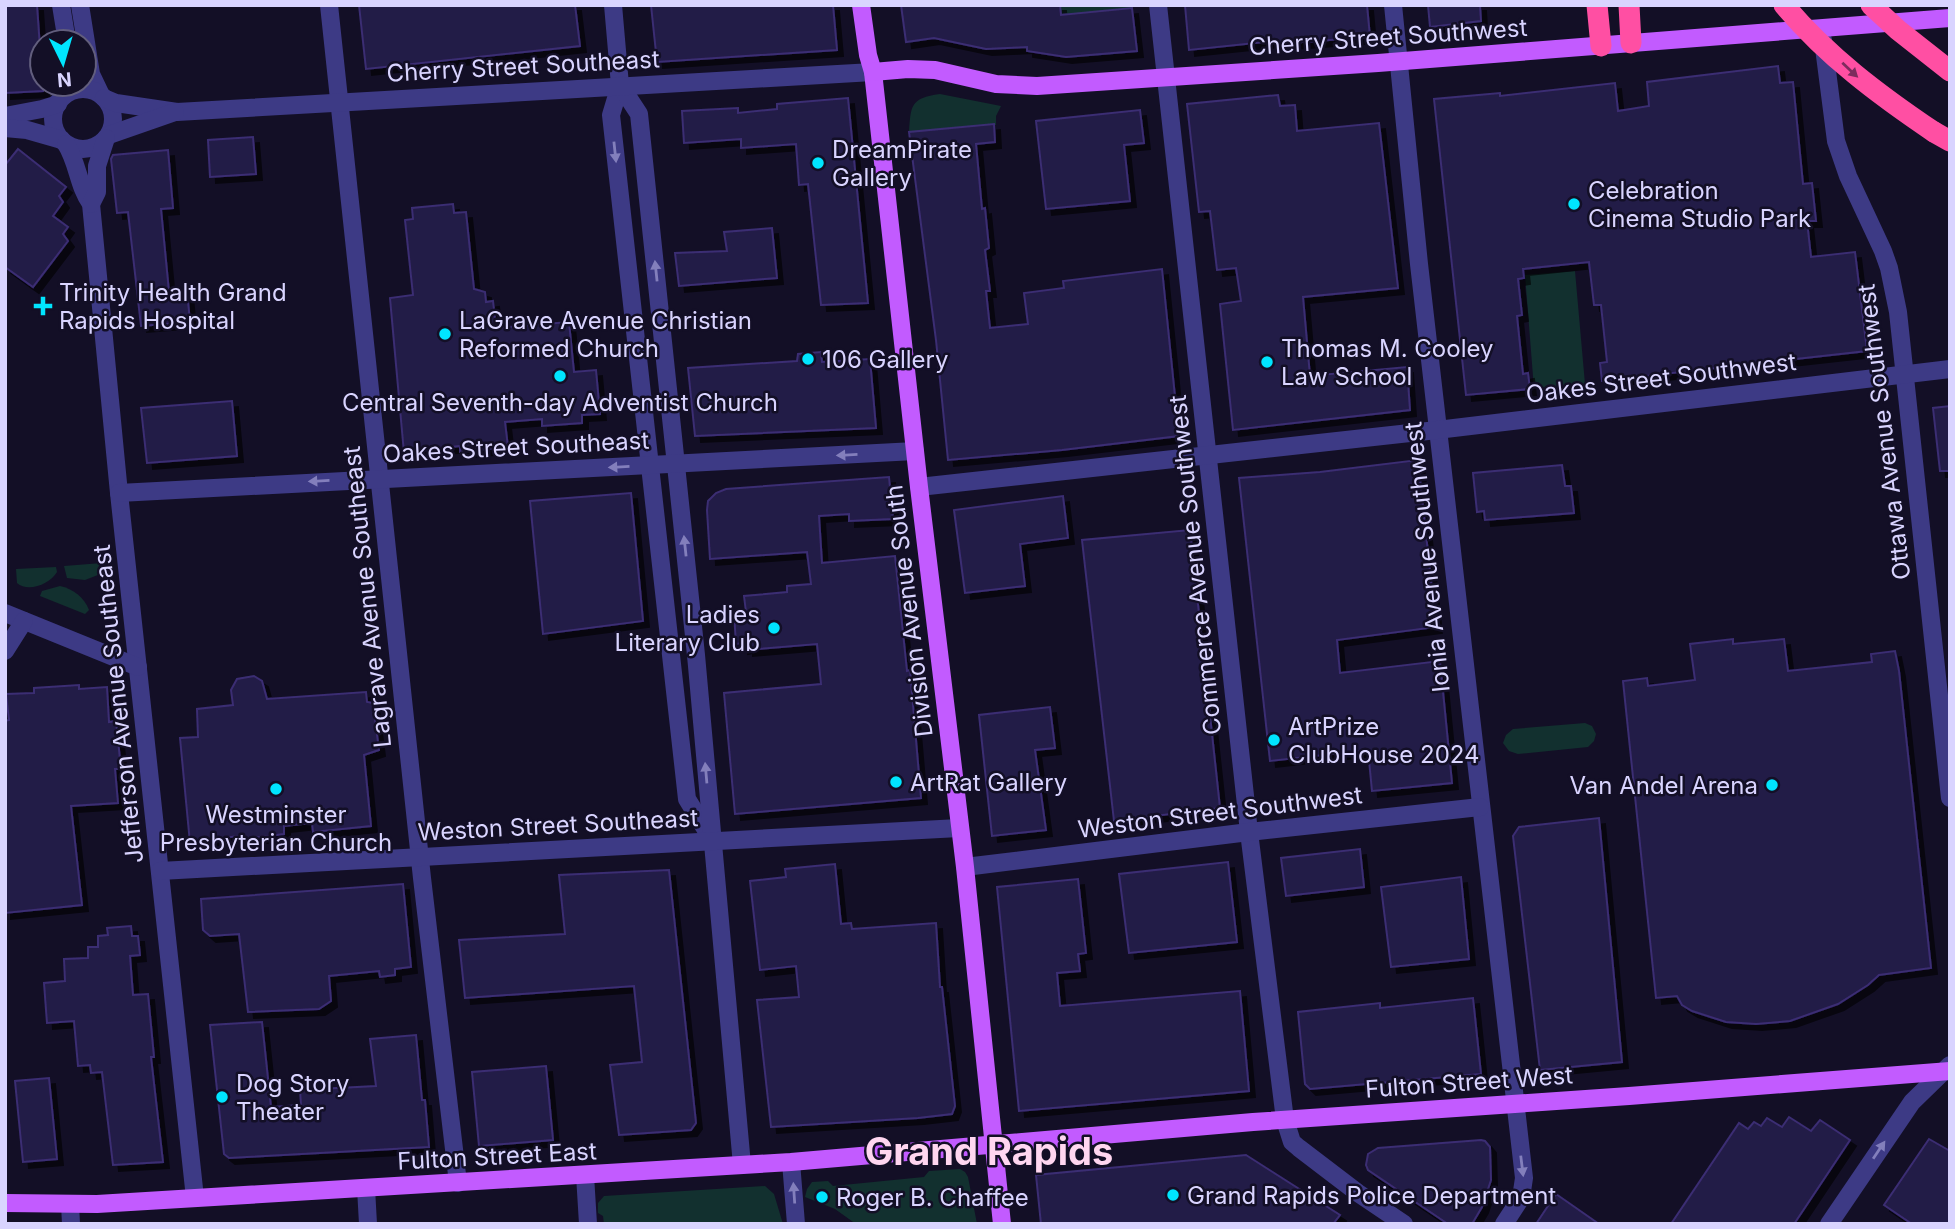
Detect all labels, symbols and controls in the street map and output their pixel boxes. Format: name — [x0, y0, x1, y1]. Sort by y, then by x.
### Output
street label: Cherry Street Southwest — [1248, 13, 1528, 61]
north arrow — [28, 28, 98, 98]
street label: Cherry Street Southeast — [386, 44, 660, 88]
one-way arrow — [1841, 62, 1859, 78]
text: N — [56, 67, 73, 92]
place label: DreamPirate Gallery — [832, 135, 972, 192]
one-way arrow — [610, 141, 621, 163]
marker: DreamPirate Gallery — [810, 155, 826, 171]
place label: Celebration Cinema Studio Park — [1588, 176, 1811, 233]
marker: Celebration Cinema Studio Park — [1566, 196, 1582, 212]
one-way arrow — [650, 260, 661, 282]
place label: Trinity Health Grand Rapids Hospital — [59, 278, 287, 335]
street label: Ottawa Avenue Southwest — [1851, 282, 1917, 582]
marker: Trinity Health Grand Rapids Hospital — [33, 296, 53, 316]
place label: LaGrave Avenue Christian Reformed Church — [459, 306, 752, 363]
marker: LaGrave Avenue Christian Reformed Church — [437, 326, 453, 342]
place label: Thomas M. Cooley Law School — [1281, 334, 1493, 391]
place label: 106 Gallery — [822, 345, 948, 374]
street label: Oakes Street Southwest — [1524, 347, 1798, 409]
marker: 106 Gallery — [800, 351, 816, 367]
marker: Thomas M. Cooley Law School — [1259, 354, 1275, 370]
marker: Central Seventh-day Adventist Church — [552, 368, 568, 384]
place label: Central Seventh-day Adventist Church — [342, 388, 778, 417]
street label: Commerce Avenue Southwest — [1163, 393, 1227, 737]
street label: Ionia Avenue Southwest — [1398, 420, 1456, 694]
street label: Oakes Street Southeast — [382, 426, 650, 468]
street label: Lagrave Avenue Southeast — [337, 445, 397, 749]
one-way arrow — [835, 449, 857, 460]
one-way arrow — [608, 461, 630, 472]
one-way arrow — [307, 476, 329, 487]
street label: Division Avenue South — [879, 484, 939, 738]
one-way arrow — [679, 535, 690, 557]
street label: Jefferson Avenue Southeast — [87, 543, 149, 865]
place label: Ladies Literary Club — [615, 600, 760, 657]
marker: Ladies Literary Club — [766, 620, 782, 636]
place label: ArtPrize ClubHouse 2024 — [1288, 712, 1480, 769]
marker: ArtPrize ClubHouse 2024 — [1266, 732, 1282, 748]
one-way arrow — [700, 762, 711, 784]
place label: ArtRat Gallery — [910, 768, 1067, 797]
place label: Van Andel Arena — [1569, 771, 1758, 800]
marker: ArtRat Gallery — [888, 774, 904, 790]
marker: Van Andel Arena — [1764, 777, 1780, 793]
street label: Weston Street Southwest — [1076, 780, 1364, 844]
marker: Westminster Presbyterian Church — [268, 781, 284, 797]
place label: Westminster Presbyterian Church — [160, 800, 392, 857]
street label: Weston Street Southeast — [417, 803, 699, 847]
street label: Fulton Street West — [1364, 1060, 1574, 1104]
place label: Dog Story Theater — [236, 1069, 349, 1126]
marker: Dog Story Theater — [214, 1089, 230, 1105]
district label: Grand Rapids — [865, 1128, 1113, 1174]
street label: Fulton Street East — [397, 1136, 598, 1176]
one-way arrow — [1873, 1140, 1886, 1160]
one-way arrow — [1517, 1155, 1528, 1177]
place label: Grand Rapids Police Department — [1187, 1181, 1556, 1210]
one-way arrow — [788, 1182, 799, 1204]
place label: Roger B. Chaffee — [836, 1183, 1029, 1212]
marker: Grand Rapids Police Department — [1165, 1187, 1181, 1203]
marker: Roger B. Chaffee — [814, 1189, 830, 1205]

